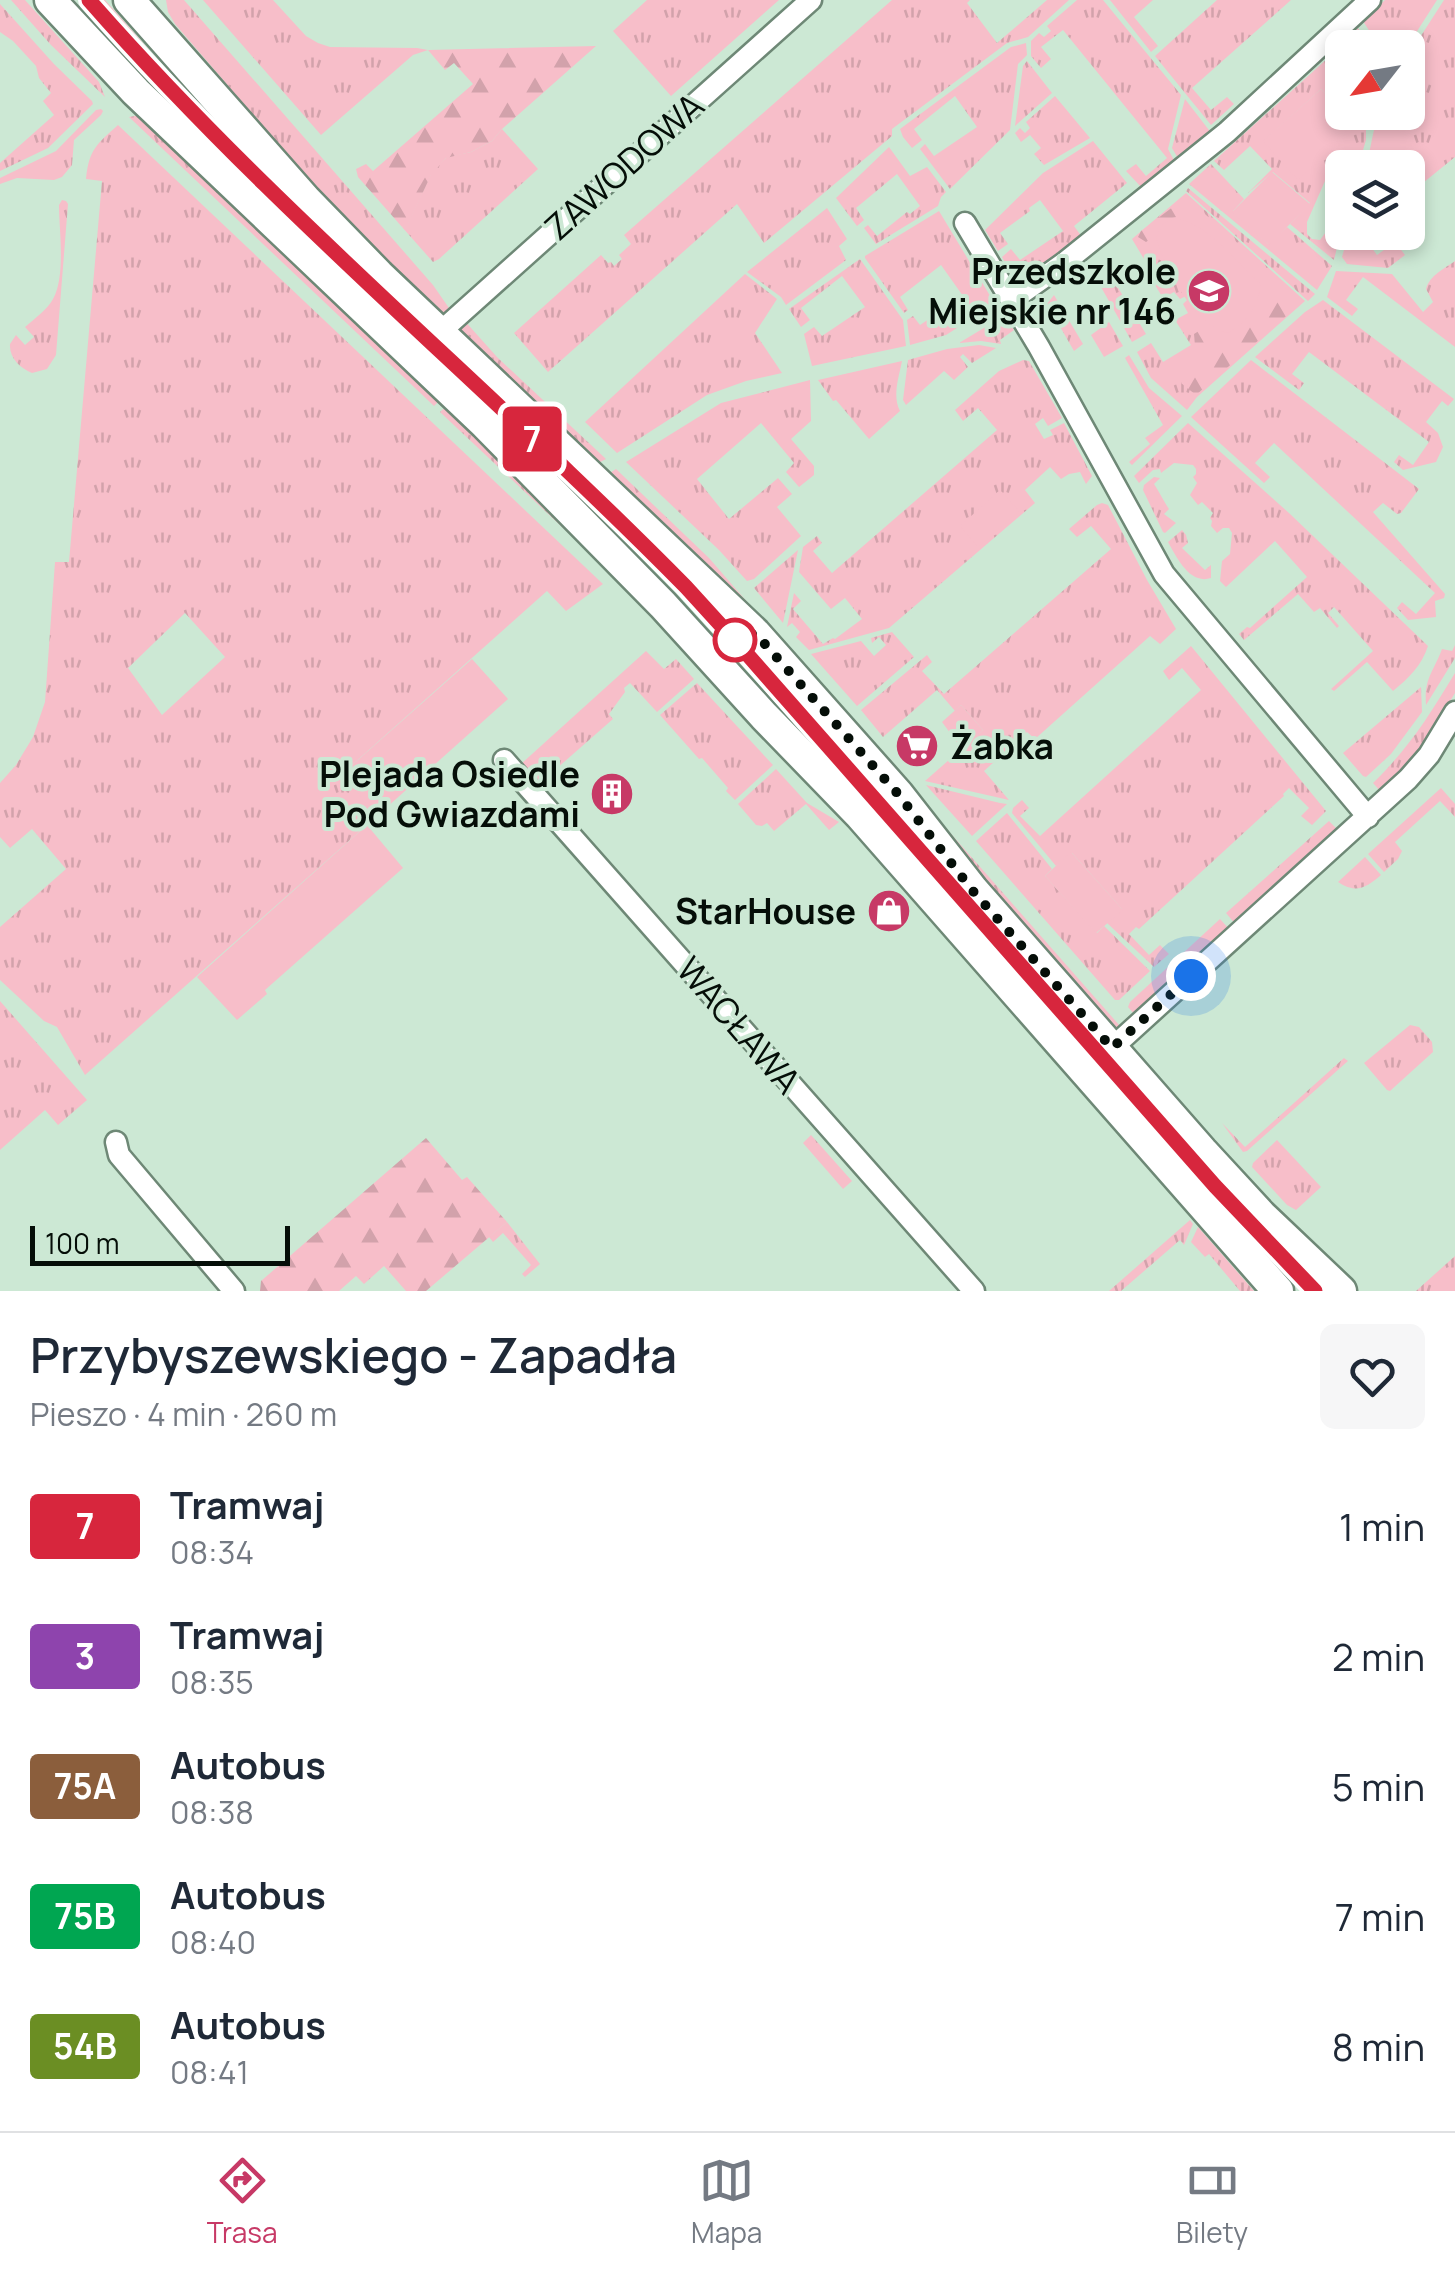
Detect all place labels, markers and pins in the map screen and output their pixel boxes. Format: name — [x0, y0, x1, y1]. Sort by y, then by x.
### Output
place label: Przedszkole Miejskie nr 146 — [928, 247, 1176, 335]
school or university icon: Przedszkole Miejskie nr 146 — [1186, 268, 1232, 314]
unlabelled marker — [714, 619, 756, 661]
place label: Żabka — [950, 722, 1054, 770]
supermarket icon: Żabka — [894, 723, 940, 769]
place label: Plejada Osiedle Pod Gwiazdami — [319, 750, 580, 838]
building icon: Plejada Osiedle Pod Gwiazdami — [589, 771, 635, 817]
place label: StarHouse — [675, 887, 856, 935]
shop icon: StarHouse — [866, 888, 912, 934]

